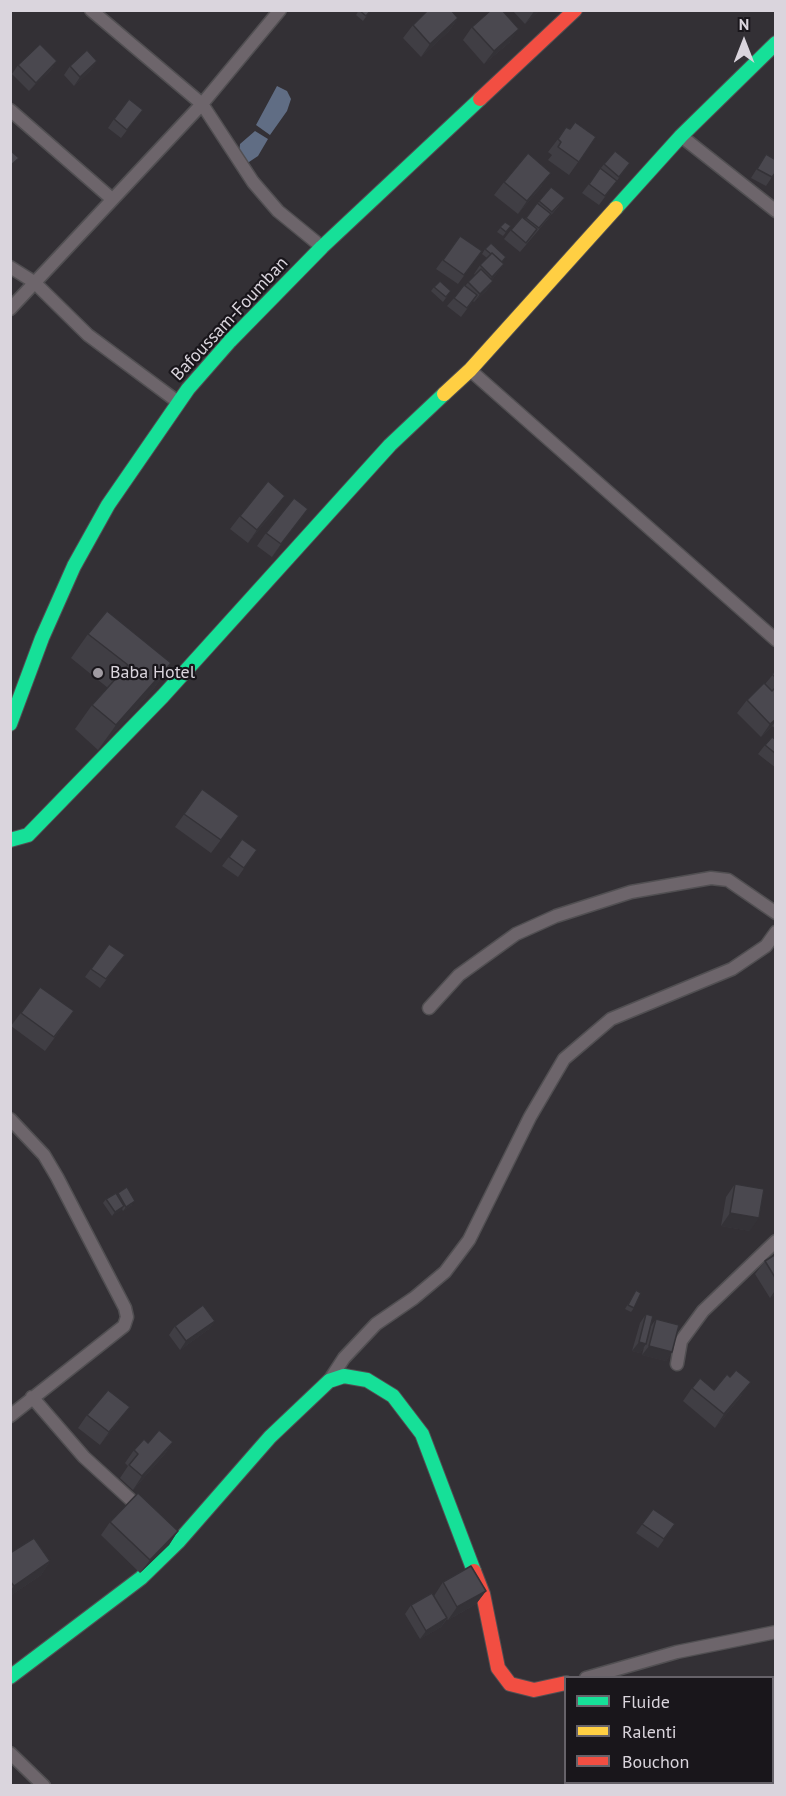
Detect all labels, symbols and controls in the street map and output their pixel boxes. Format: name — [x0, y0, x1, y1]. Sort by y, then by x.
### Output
north arrow — [714, 12, 774, 72]
text: N — [739, 14, 749, 34]
street label: Bafoussam-Foumban — [167, 253, 293, 385]
place label: Baba Hotel — [110, 662, 195, 684]
marker: Baba Hotel — [91, 666, 105, 680]
legend — [564, 1676, 774, 1784]
text: Fluide — [622, 1690, 670, 1713]
text: Ralenti — [622, 1720, 677, 1743]
text: Bouchon — [622, 1750, 689, 1773]

